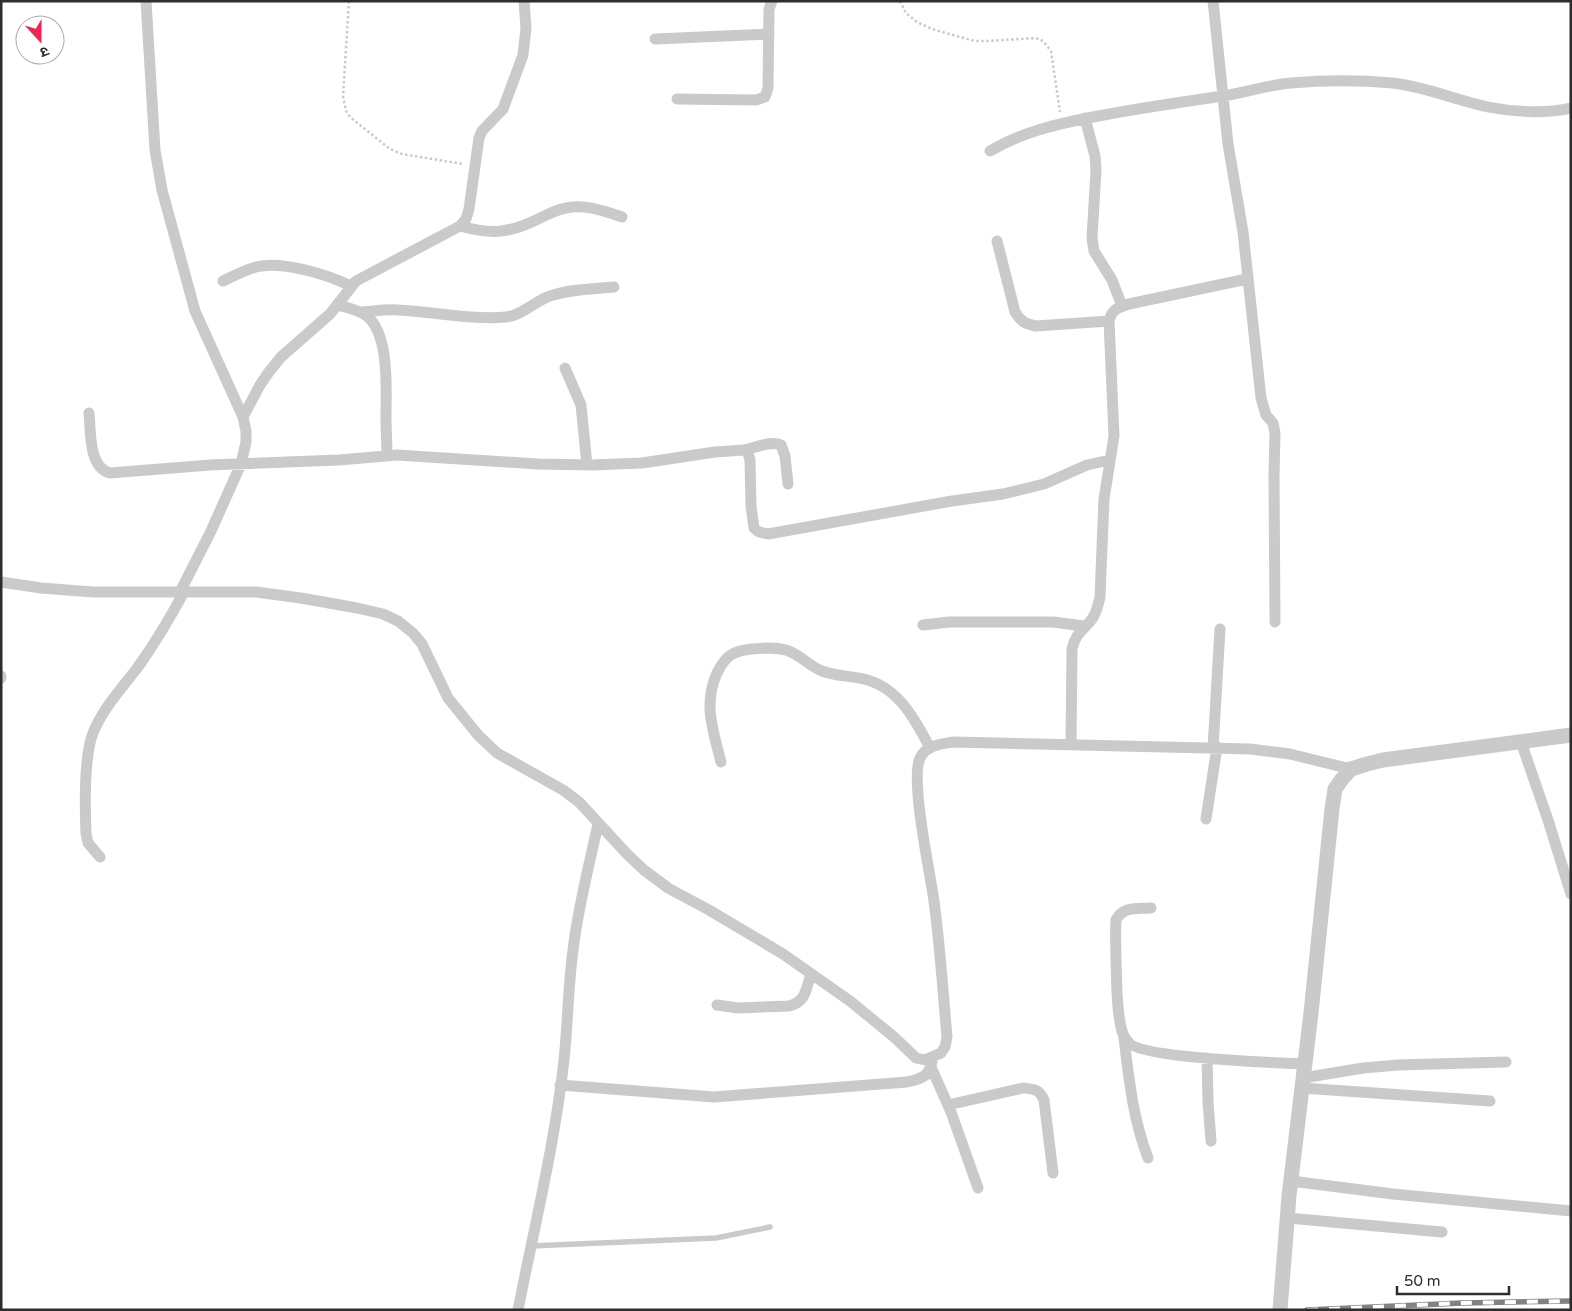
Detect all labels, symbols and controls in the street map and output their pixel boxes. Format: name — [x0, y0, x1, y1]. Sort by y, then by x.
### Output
north arrow — [15, 15, 65, 65]
text: उ — [37, 42, 51, 61]
scale bar — [1397, 1264, 1510, 1296]
text: 50 m — [1404, 1272, 1441, 1290]

